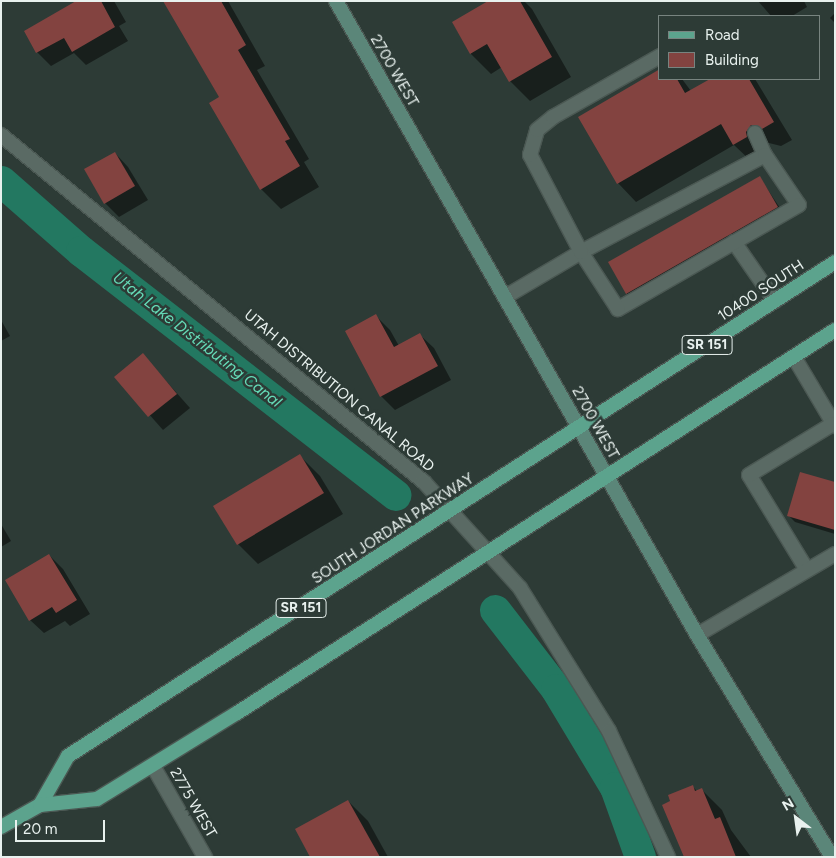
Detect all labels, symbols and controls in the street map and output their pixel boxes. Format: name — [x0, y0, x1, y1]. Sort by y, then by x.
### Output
legend — [658, 15, 821, 80]
text: Road — [705, 26, 740, 44]
street label: 2700 WEST — [366, 32, 422, 110]
text: Building — [705, 51, 759, 69]
street label: 10400 SOUTH — [715, 257, 807, 325]
water label: Utah Lake Distributing Canal — [109, 268, 285, 412]
street label: UTAH DISTRIBUTION CANAL ROAD — [240, 306, 438, 476]
road number: SR 151 — [681, 334, 733, 356]
street label: 2700 WEST — [568, 384, 622, 462]
street label: SOUTH JORDAN PARKWAY — [309, 470, 477, 588]
road number: SR 151 — [275, 596, 327, 620]
street label: 2775 WEST — [166, 765, 220, 841]
north arrow — [771, 793, 821, 843]
text: N — [779, 795, 797, 815]
scale bar — [18, 810, 108, 842]
text: 20 m — [23, 820, 57, 838]

